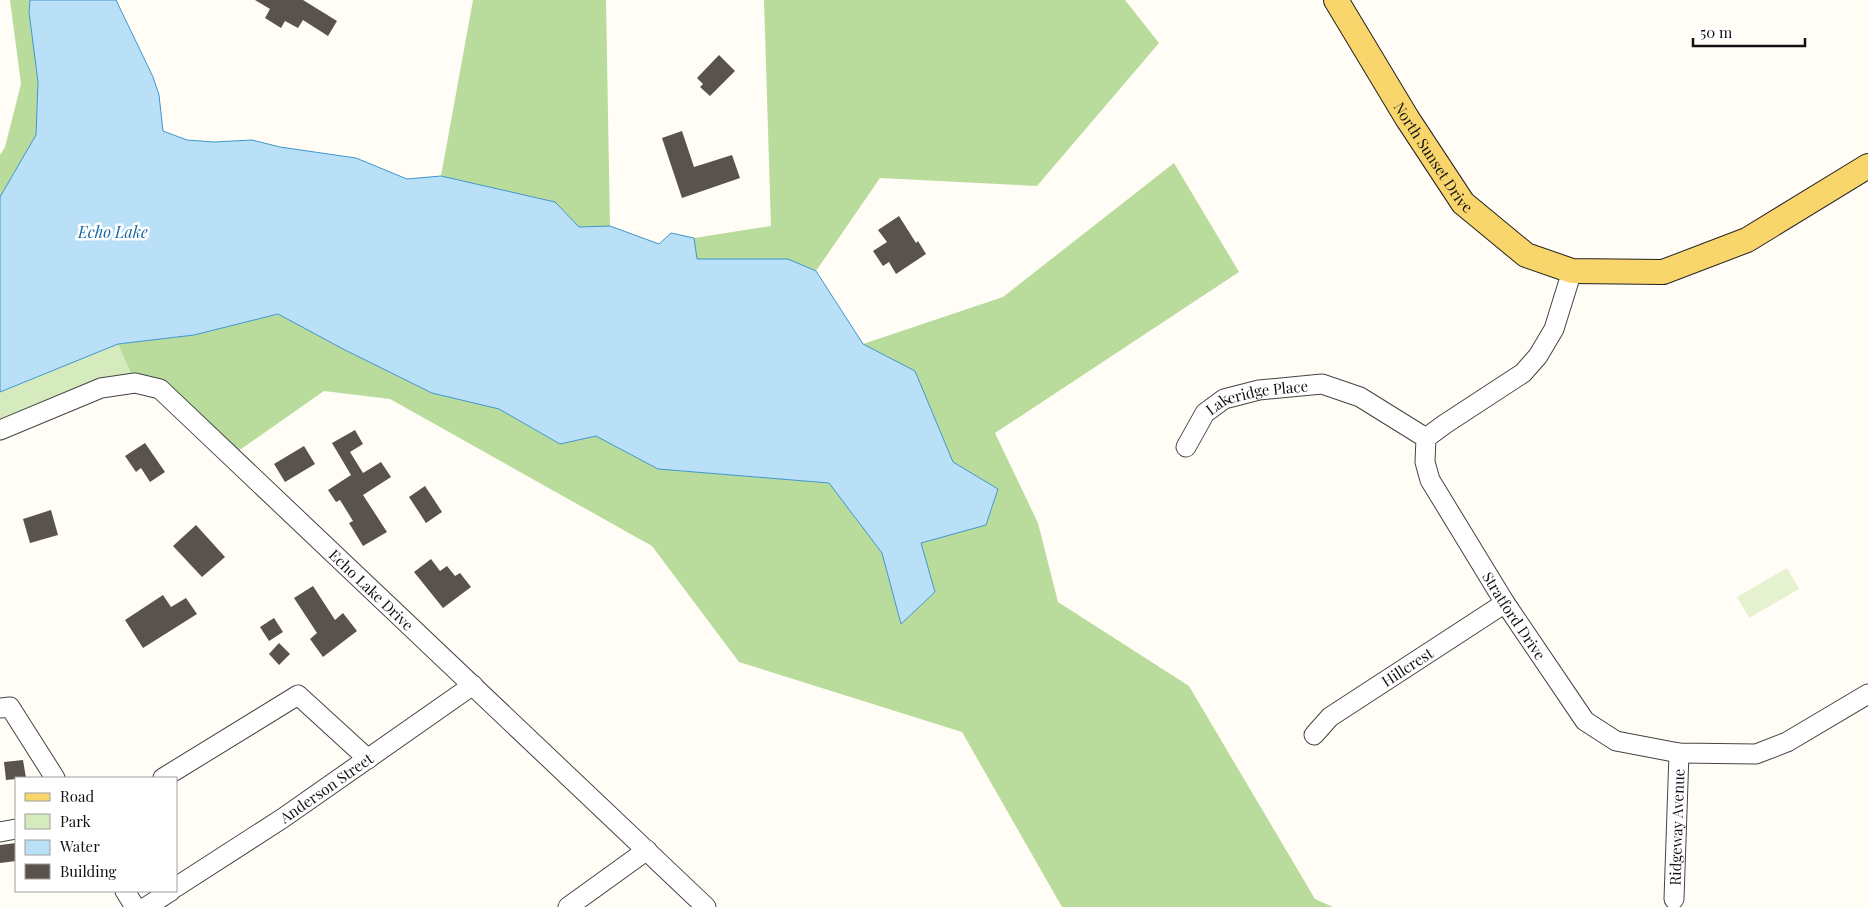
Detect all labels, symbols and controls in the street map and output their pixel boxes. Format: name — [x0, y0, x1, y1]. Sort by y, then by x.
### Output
scale bar — [1693, 15, 1806, 47]
text: 50 m — [1700, 22, 1733, 42]
street label: North Sunset Drive — [1390, 98, 1477, 217]
water label: Echo Lake — [77, 221, 148, 242]
street label: Lakeridge Place — [1202, 375, 1309, 419]
street label: Echo Lake Drive — [325, 545, 418, 635]
street label: Stratford Drive — [1478, 568, 1551, 664]
street label: Hillcrest — [1377, 642, 1437, 691]
street label: Anderson Street — [275, 748, 377, 828]
street label: Ridgeway Avenue — [1664, 768, 1688, 886]
legend — [15, 777, 178, 892]
text: Road — [60, 786, 94, 806]
text: Park — [60, 811, 92, 831]
text: Water — [59, 836, 100, 856]
text: Building — [60, 861, 117, 881]

